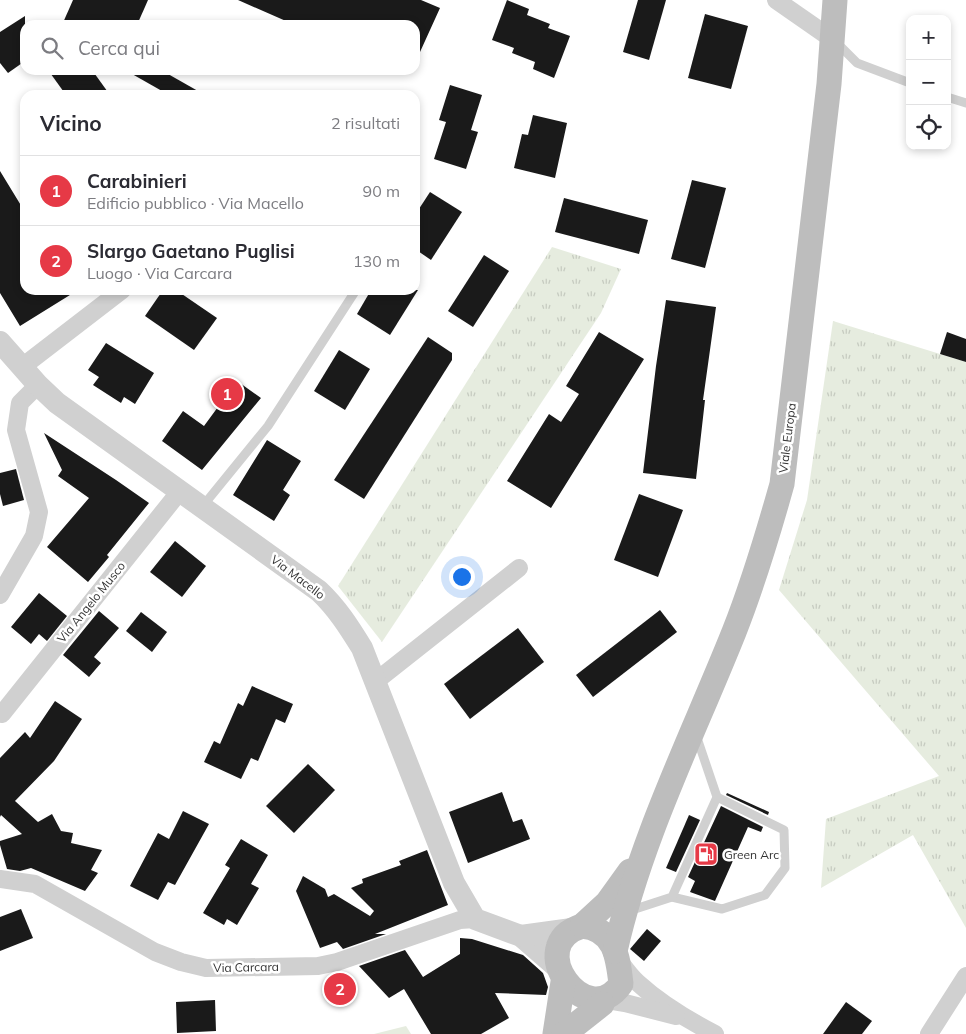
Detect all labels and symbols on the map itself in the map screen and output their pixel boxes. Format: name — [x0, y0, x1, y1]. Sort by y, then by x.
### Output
pin: 1 — [211, 375, 243, 413]
street label: Viale Europa — [775, 402, 799, 474]
street label: Via Macello — [268, 552, 328, 602]
street label: Via Angelo Musco — [54, 558, 128, 646]
your location — [449, 564, 475, 590]
fuel station icon: Green Arc — [693, 841, 719, 867]
place label: Green Arc — [724, 847, 779, 862]
street label: Via Carcara — [213, 959, 279, 975]
pin: 2 — [324, 970, 356, 1008]

